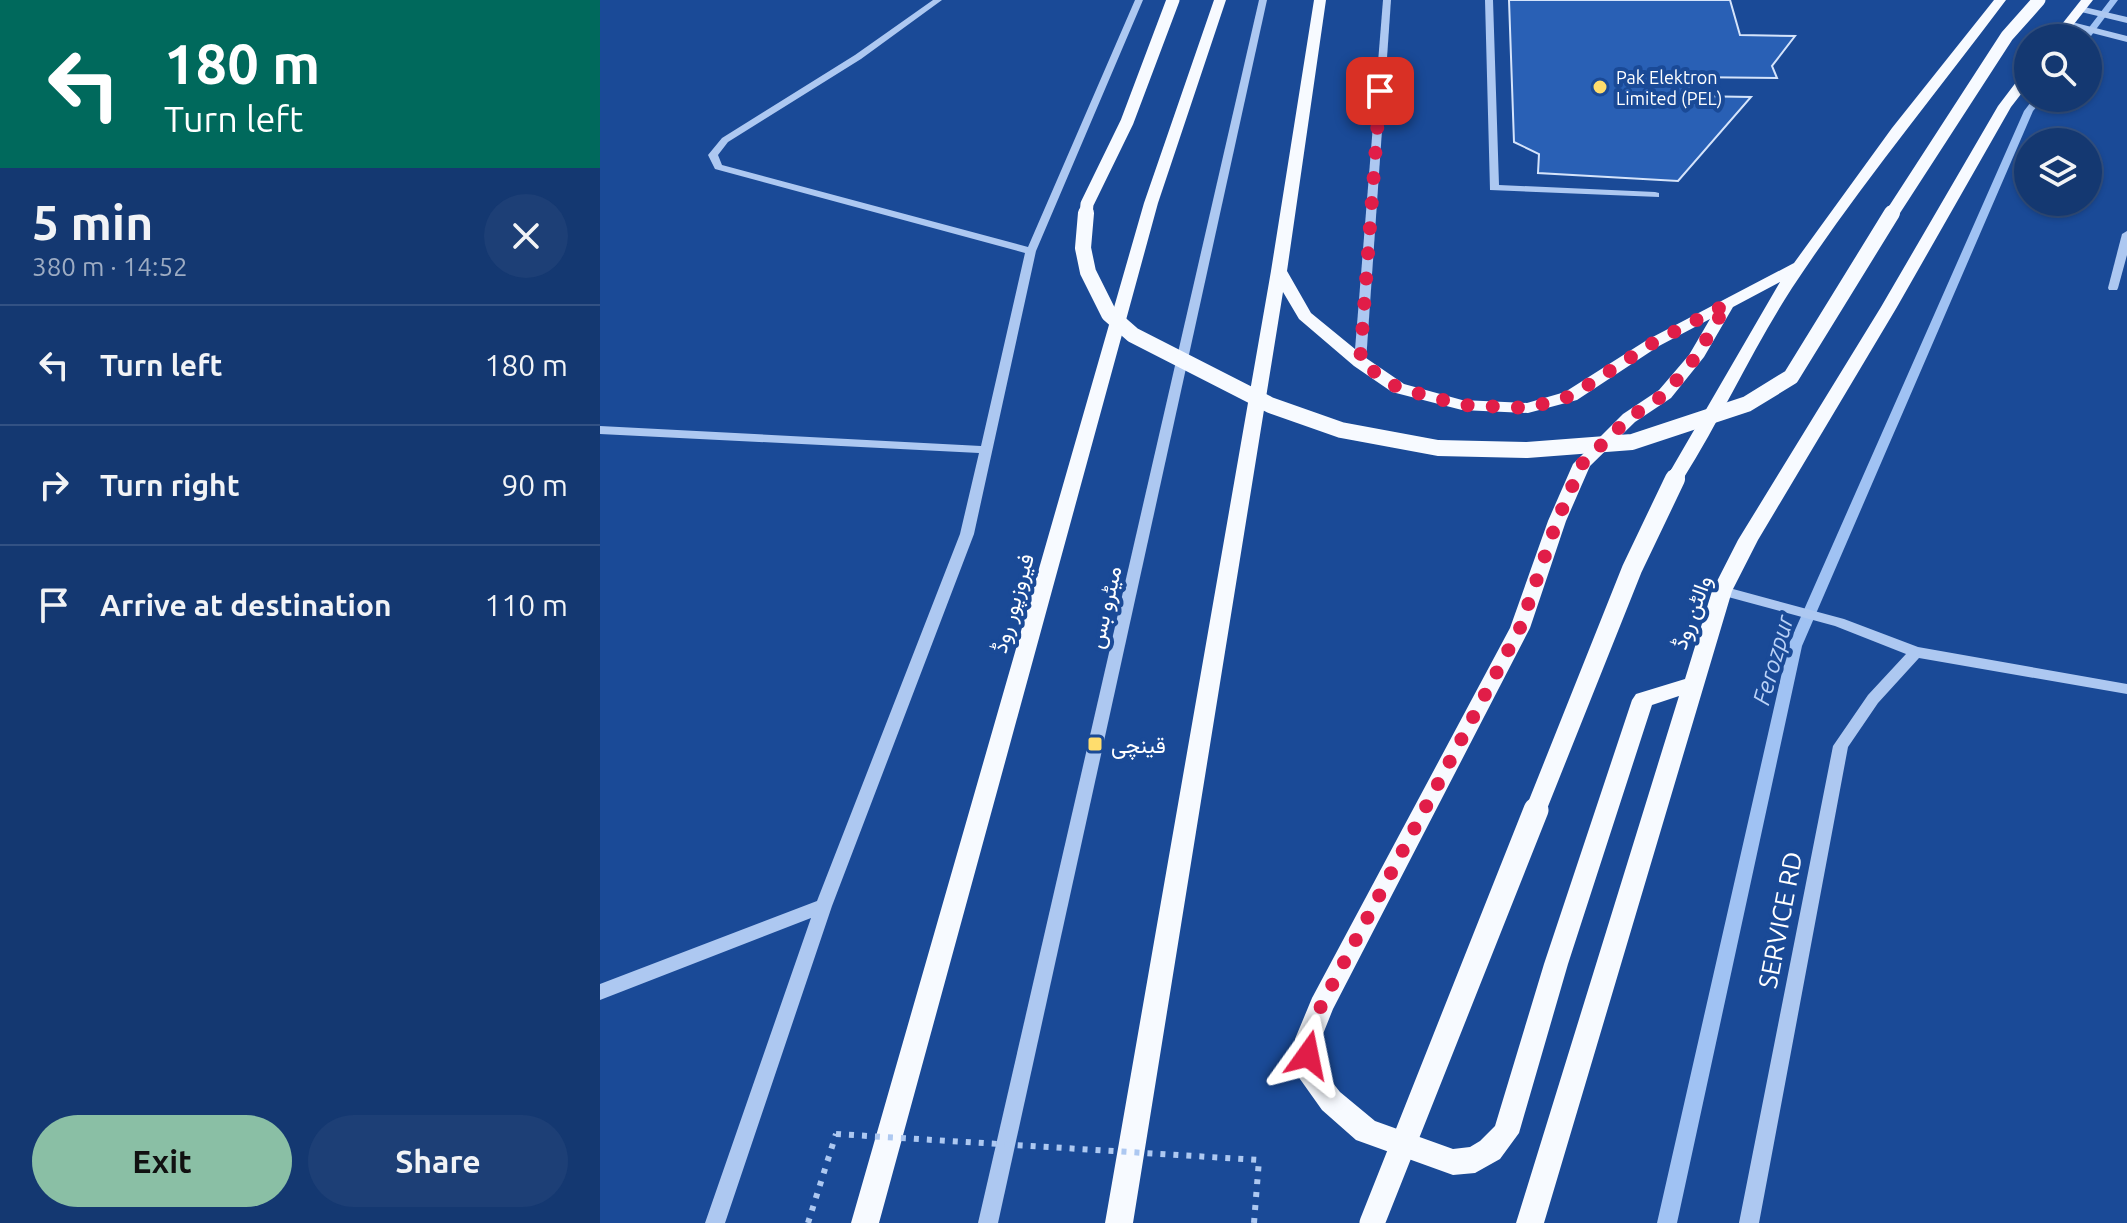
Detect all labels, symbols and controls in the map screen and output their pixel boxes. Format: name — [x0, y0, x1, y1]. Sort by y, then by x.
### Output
map controls — [2014, 24, 2102, 216]
button: search — [2014, 24, 2102, 112]
icon: left — [32, 32, 136, 136]
text: 180 m — [164, 32, 320, 95]
pin — [1346, 57, 1414, 125]
place label: Pak Elektron Limited (PEL) — [1616, 67, 1722, 109]
icon: arrive — [1358, 69, 1402, 113]
marker: Pak Elektron Limited (PEL) — [1591, 78, 1609, 96]
text: Turn left — [164, 98, 303, 139]
button: layers — [2014, 128, 2102, 216]
button: close — [484, 194, 568, 278]
text: 5 min — [32, 195, 153, 249]
text: 380 m · 14:52 — [32, 252, 188, 281]
icon: left — [32, 343, 76, 387]
text: Turn left — [100, 348, 222, 382]
text: 180 m — [484, 348, 568, 382]
icon: right — [32, 463, 76, 507]
text: Turn right — [100, 468, 240, 502]
text: 90 m — [501, 468, 568, 502]
street label: فیروزپور روڈ — [986, 550, 1041, 656]
street label: میٹرو بس — [1082, 563, 1128, 651]
street label: والٹن روڈ — [1666, 572, 1718, 653]
icon: arrive — [32, 583, 76, 627]
text: Arrive at destination — [100, 588, 392, 622]
text: 110 m — [484, 588, 568, 622]
water label: Ferozpur — [1747, 611, 1799, 708]
place label: قینچی — [1111, 732, 1166, 760]
marker: قینچی — [1086, 735, 1104, 753]
street label: SERVICE RD — [1753, 849, 1807, 991]
position arrow — [1266, 1013, 1350, 1097]
button: Exit — [32, 1115, 292, 1207]
button: Share — [308, 1115, 568, 1207]

